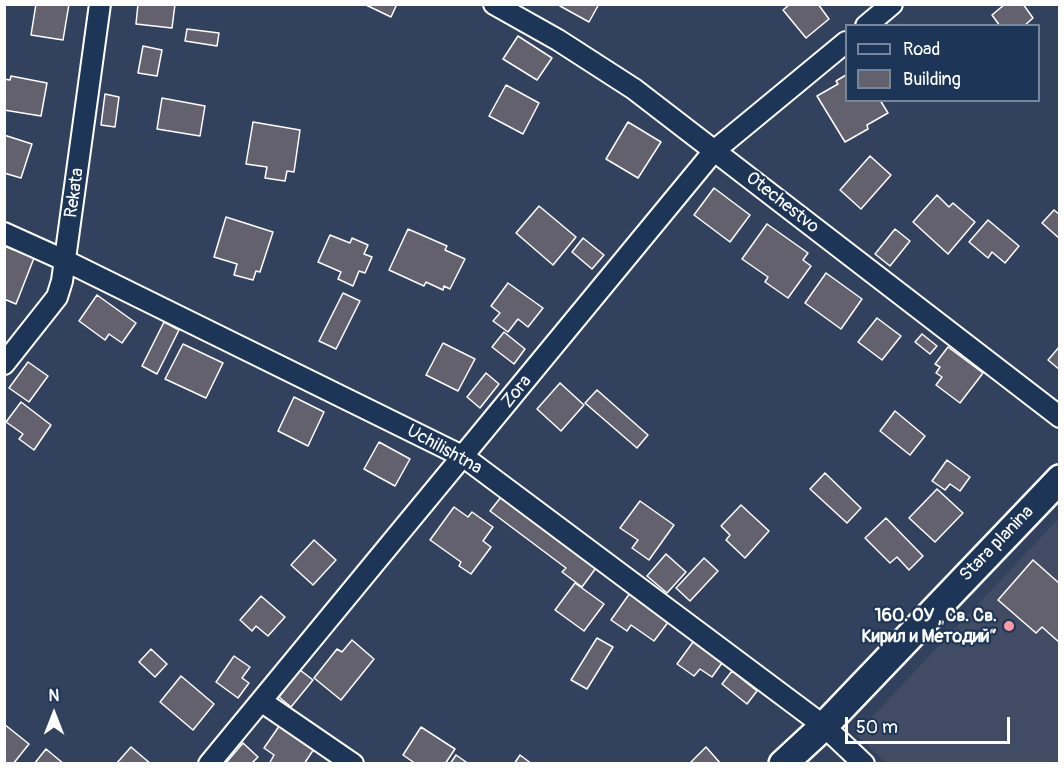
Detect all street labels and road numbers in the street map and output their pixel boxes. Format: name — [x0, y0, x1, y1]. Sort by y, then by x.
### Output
street label: Rekata — [61, 167, 89, 219]
street label: Otechestvo — [741, 168, 823, 238]
street label: Zora — [497, 371, 537, 413]
street label: Uchilishtna — [403, 421, 485, 479]
street label: Stara planina — [955, 502, 1039, 586]

